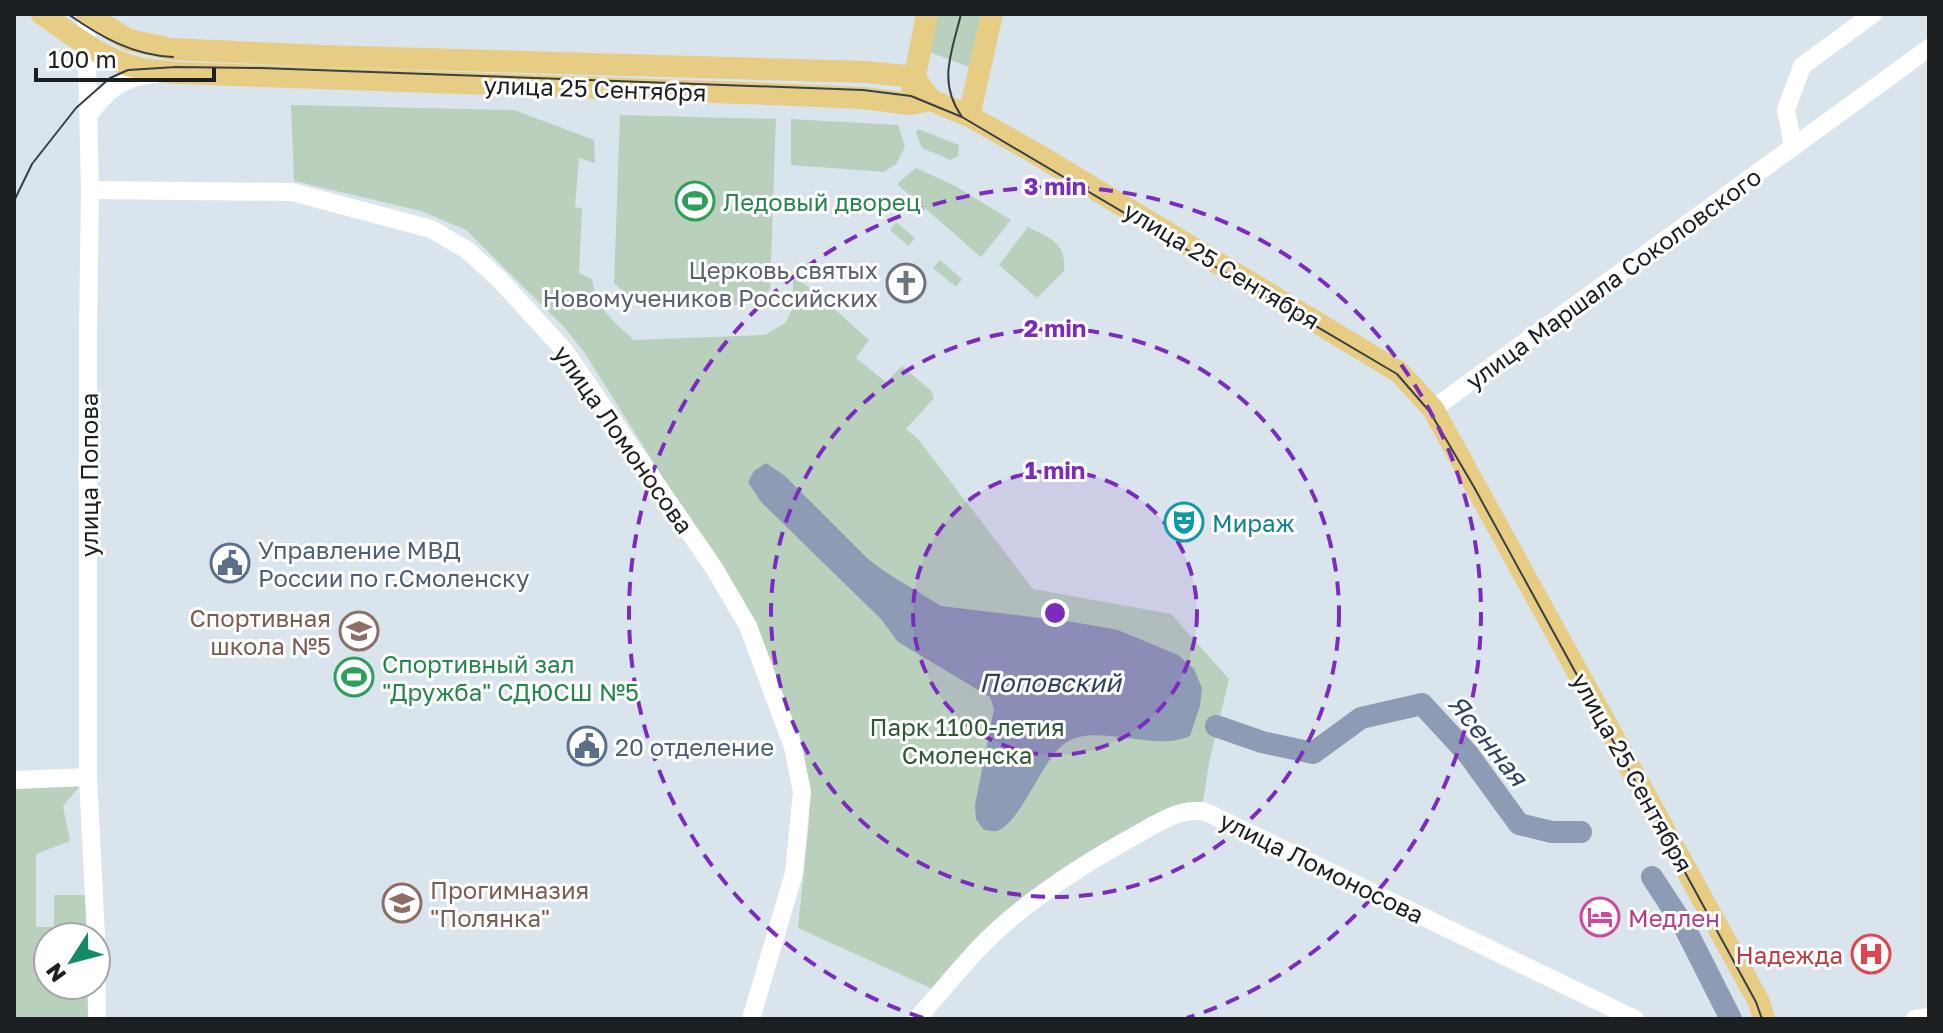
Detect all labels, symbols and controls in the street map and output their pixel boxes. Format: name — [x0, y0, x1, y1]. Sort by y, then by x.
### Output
scale bar — [36, 32, 214, 82]
text: 100 m — [48, 44, 117, 73]
street label: улица 25 Сентября — [483, 70, 707, 106]
street label: улица Маршала Соколовского — [1460, 161, 1766, 395]
text: 3 min — [1024, 171, 1086, 200]
sports icon: Ледовый дворец — [674, 180, 716, 222]
place label: Ледовый дворец — [723, 187, 921, 216]
street label: улица 25 Сентября — [1119, 195, 1325, 335]
place label: Церковь святых Новомучеников Российских — [543, 255, 878, 312]
church icon: Церковь святых Новомучеников Российских — [885, 262, 927, 304]
text: 2 min — [1024, 313, 1086, 342]
street label: улица Ломоносова — [548, 339, 700, 539]
street label: улица Попова — [74, 393, 103, 557]
text: 1 min — [1025, 455, 1085, 484]
theatre icon: Мираж — [1163, 501, 1205, 543]
place label: Мираж — [1212, 508, 1295, 537]
place label: Управление МВД России по г.Смоленску — [258, 535, 529, 592]
public building icon: Управление МВД России по г.Смоленску — [209, 542, 251, 584]
centre of rings — [1041, 599, 1069, 627]
place label: Спортивная школа №5 — [190, 603, 331, 660]
school or university icon: Спортивная школа №5 — [338, 610, 380, 652]
place label: Спортивный зал "Дружба" СДЮСШ №5 — [382, 649, 639, 706]
sports icon: Спортивный зал "Дружба" СДЮСШ №5 — [333, 656, 375, 698]
water label: Поповский — [979, 667, 1123, 698]
street label: улица 25 Сентября — [1566, 667, 1700, 877]
water label: Ясенная — [1442, 688, 1535, 794]
park label: Парк 1100-летия Смоленска — [869, 712, 1065, 769]
public building icon: 20 отделение — [566, 725, 608, 767]
place label: 20 отделение — [615, 732, 774, 761]
street label: улица Ломоносова — [1215, 805, 1429, 929]
place label: Прогимназия "Полянка" — [430, 875, 589, 932]
school or university icon: Прогимназия "Полянка" — [381, 882, 423, 924]
hotel icon: Медлен — [1579, 896, 1621, 938]
place label: Медлен — [1628, 903, 1720, 932]
north arrow — [32, 921, 112, 1001]
hospital icon: Надежда — [1850, 933, 1892, 975]
place label: Надежда — [1735, 940, 1843, 969]
text: N — [40, 958, 71, 988]

